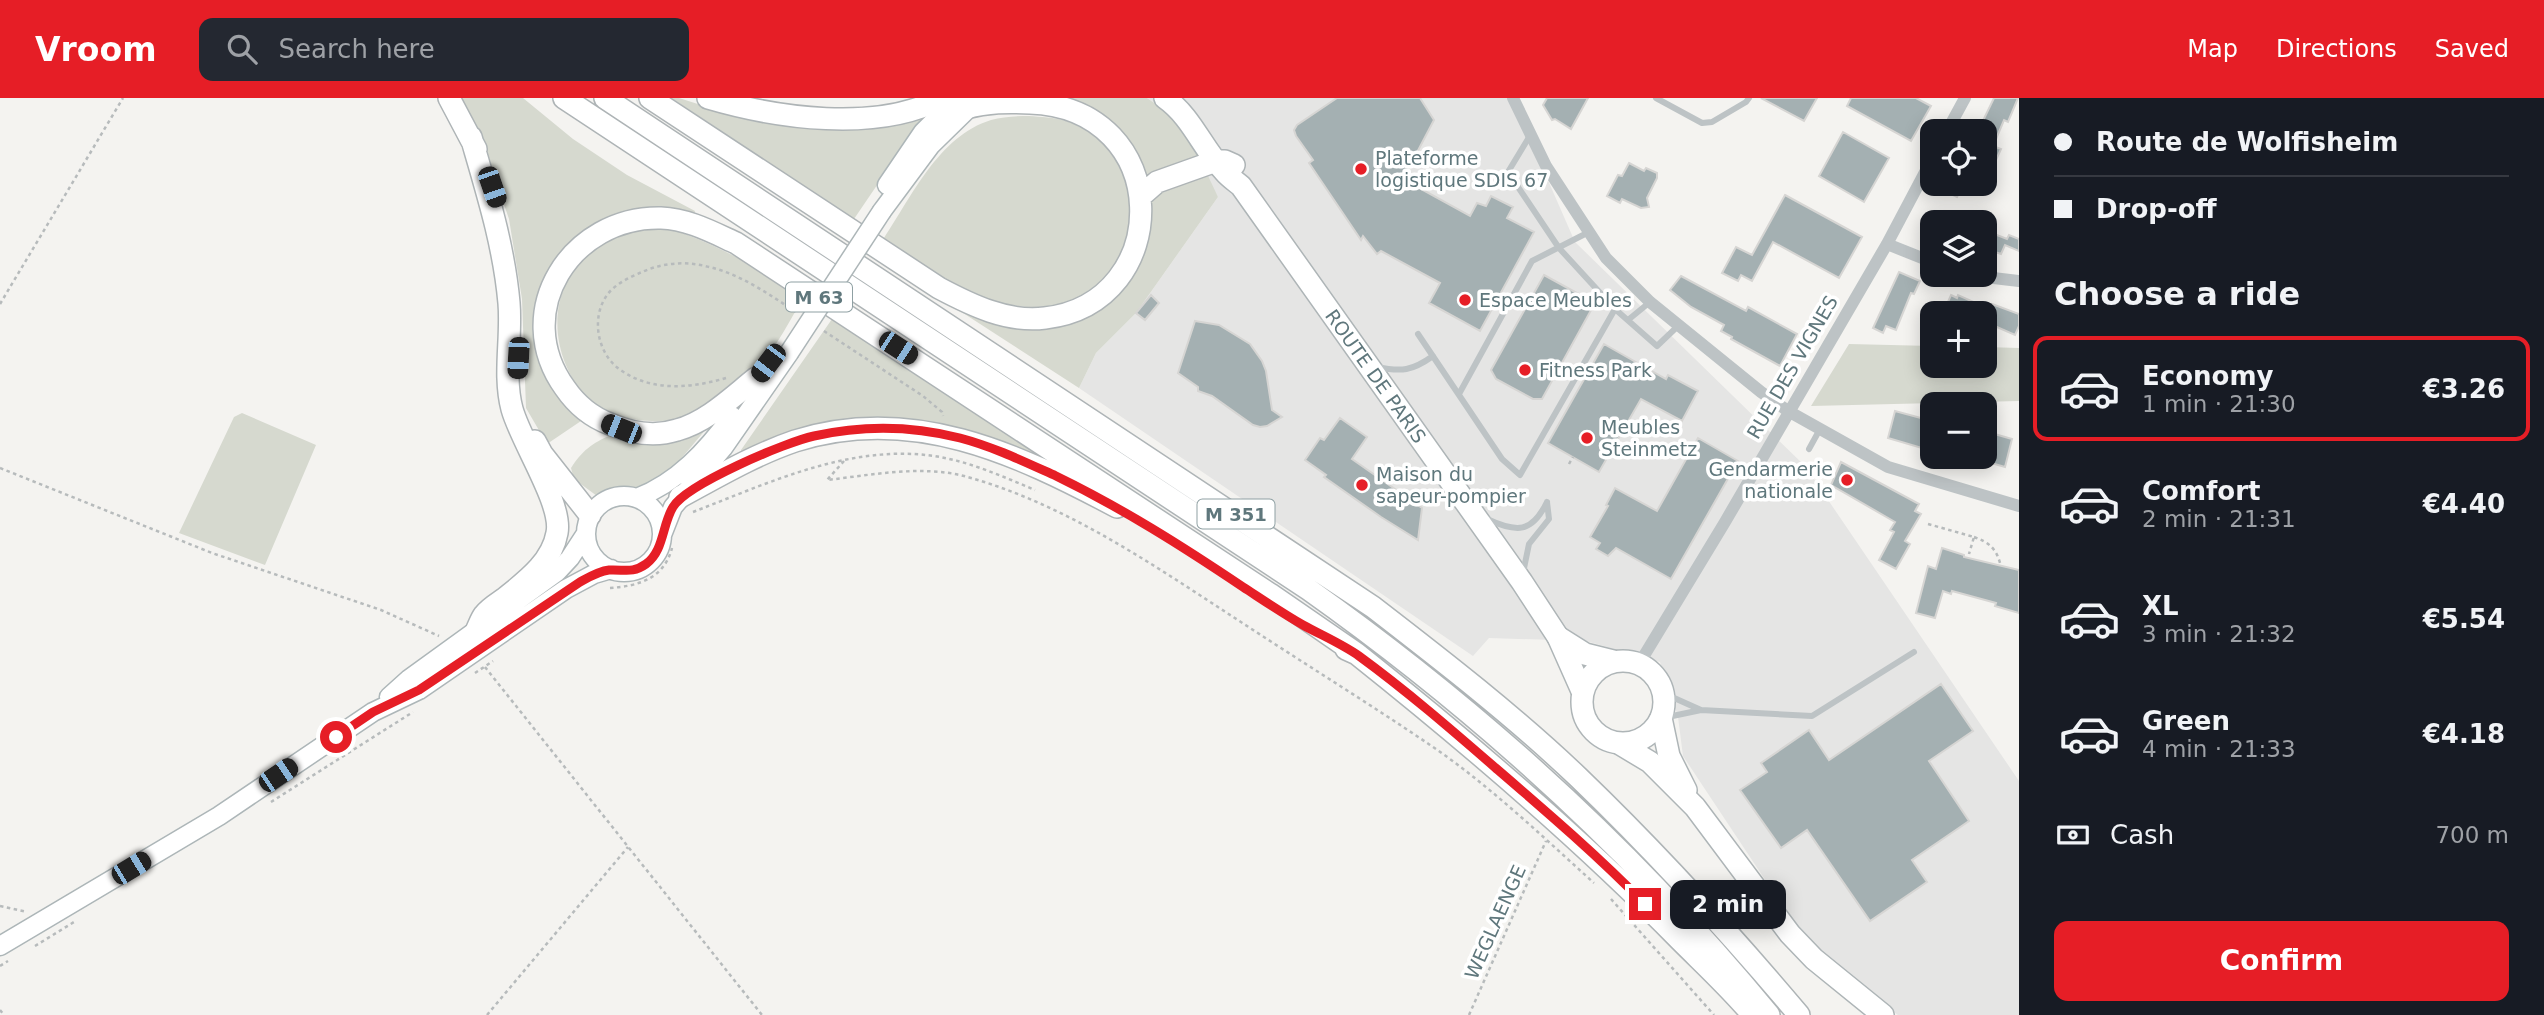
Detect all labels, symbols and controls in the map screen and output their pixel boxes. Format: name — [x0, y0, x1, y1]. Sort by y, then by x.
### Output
search box — [199, 18, 689, 81]
text: Vroom — [35, 30, 157, 69]
icon: search — [223, 30, 261, 68]
text: Search here — [279, 34, 435, 64]
text: Map — [2187, 35, 2238, 63]
text: Directions — [2276, 35, 2397, 63]
text: Saved — [2435, 35, 2509, 63]
map controls — [1920, 119, 1997, 469]
button: locate — [1920, 119, 1997, 196]
text: Route de Wolfisheim — [2096, 127, 2398, 157]
place label: Plateforme logistique SDIS 67 — [1375, 147, 1548, 191]
marker: Plateforme logistique SDIS 67 — [1353, 161, 1369, 177]
car — [476, 164, 509, 210]
text: Drop-off — [2096, 194, 2217, 224]
button: layers — [1920, 210, 1997, 287]
text: Choose a ride — [2054, 275, 2300, 313]
road number: M 63 — [786, 282, 852, 312]
place label: Espace Meubles — [1479, 289, 1632, 311]
marker: Espace Meubles — [1457, 292, 1473, 308]
street label: RUE DES VIGNES — [1742, 292, 1842, 442]
button: + — [1920, 301, 1997, 378]
street label: ROUTE DE PARIS — [1321, 305, 1431, 447]
car — [875, 328, 922, 368]
car — [507, 336, 530, 380]
car — [747, 340, 790, 386]
icon: car — [2058, 357, 2121, 420]
place label: Fitness Park — [1539, 359, 1652, 381]
text: Economy — [2142, 361, 2273, 391]
marker: Fitness Park — [1517, 362, 1533, 378]
text: €3.26 — [2423, 374, 2505, 404]
text: 1 min · 21:30 — [2142, 391, 2296, 417]
button: − — [1920, 392, 1997, 469]
car — [598, 411, 645, 447]
place label: Meubles Steinmetz — [1601, 416, 1697, 460]
marker: Meubles Steinmetz — [1579, 430, 1595, 446]
place label: Gendarmerie nationale — [1708, 458, 1833, 502]
place label: Maison du sapeur-pompier — [1376, 463, 1526, 507]
marker: Gendarmerie nationale — [1839, 472, 1855, 488]
icon: car — [2058, 472, 2121, 535]
text: Comfort — [2142, 476, 2260, 506]
marker: Maison du sapeur-pompier — [1354, 477, 1370, 493]
text: €4.40 — [2423, 489, 2505, 519]
road number: M 351 — [1198, 500, 1274, 528]
text: 2 min · 21:31 — [2142, 506, 2296, 532]
icon: car — [2058, 587, 2121, 650]
text: XL — [2142, 591, 2179, 621]
text: €5.54 — [2423, 604, 2505, 634]
text: 3 min · 21:32 — [2142, 621, 2296, 647]
icon: car — [2058, 702, 2121, 765]
text: Green — [2142, 706, 2230, 736]
text: €4.18 — [2423, 719, 2505, 749]
route start — [320, 721, 352, 753]
text: 4 min · 21:33 — [2142, 736, 2296, 762]
car — [255, 755, 302, 795]
icon: cash — [2054, 816, 2092, 854]
text: Cash — [2110, 820, 2174, 850]
text: 700 m — [2435, 822, 2509, 848]
car — [108, 848, 155, 888]
street label: WEGLAENGE — [1460, 862, 1530, 982]
callout: 2 min — [1670, 880, 1785, 928]
route end — [1629, 888, 1661, 920]
text: 2 min — [1692, 891, 1764, 917]
button: Confirm — [2054, 921, 2509, 1001]

